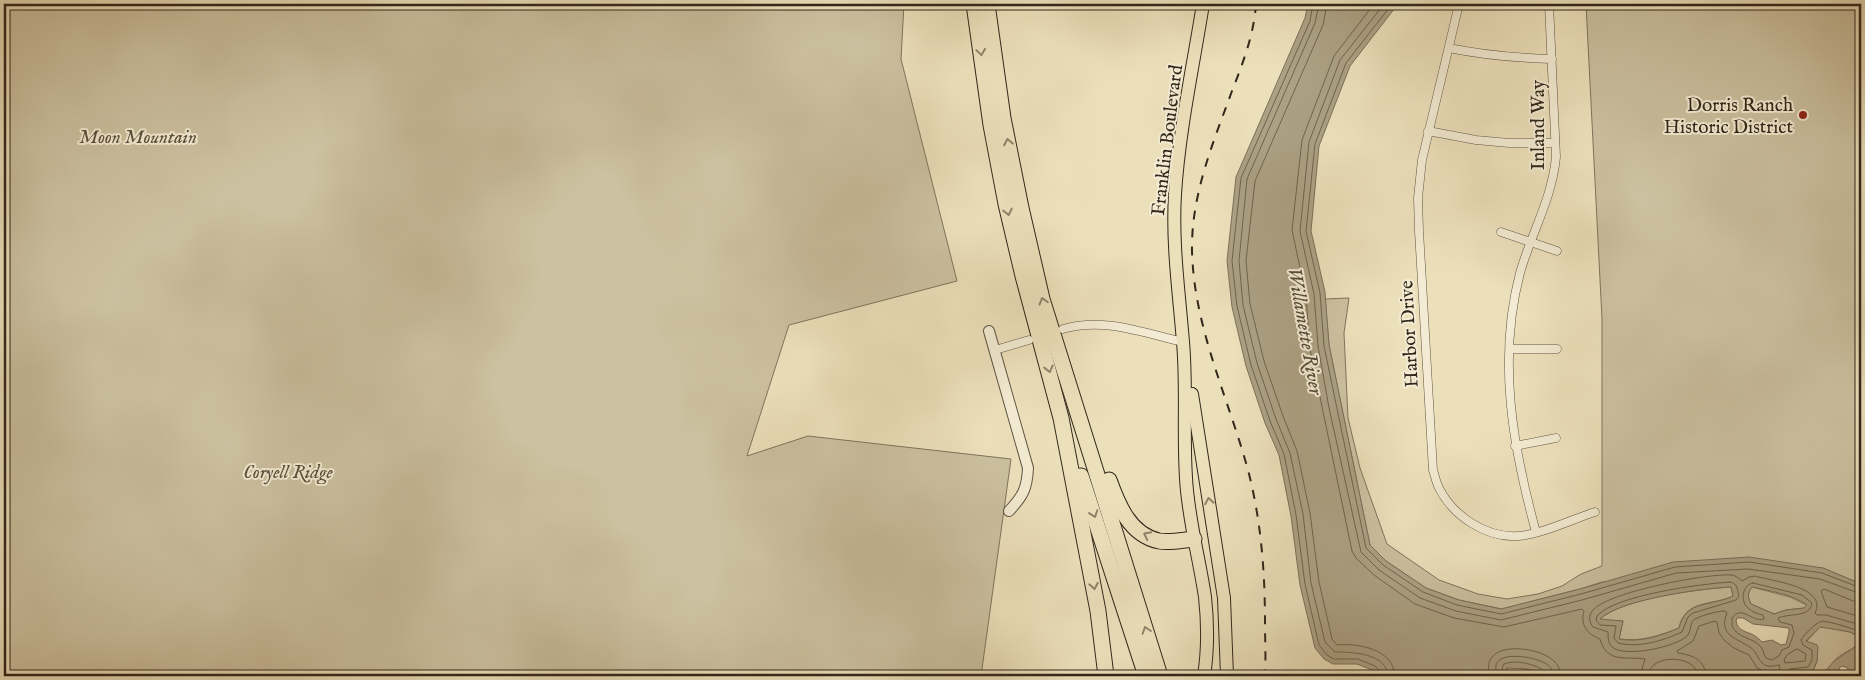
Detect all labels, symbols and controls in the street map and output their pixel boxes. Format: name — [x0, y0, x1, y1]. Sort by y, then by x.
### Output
one-way arrow — [975, 48, 985, 56]
street label: Franklin Boulevard — [1147, 63, 1189, 217]
street label: Inland Way — [1527, 79, 1551, 170]
place label: Dorris Ranch Historic District — [1664, 94, 1793, 140]
marker: Dorris Ranch Historic District — [1797, 109, 1809, 121]
park label: Moon Mountain — [79, 126, 197, 150]
one-way arrow — [1004, 138, 1014, 147]
one-way arrow — [1002, 208, 1013, 217]
water label: Willamette River — [1281, 266, 1328, 398]
street label: Harbor Drive — [1395, 279, 1425, 388]
one-way arrow — [1039, 297, 1049, 306]
one-way arrow — [1043, 365, 1054, 374]
park label: Coryell Ridge — [243, 461, 333, 485]
one-way arrow — [1204, 497, 1214, 506]
one-way arrow — [1088, 509, 1098, 518]
one-way arrow — [1143, 531, 1152, 541]
one-way arrow — [1088, 582, 1098, 590]
one-way arrow — [1141, 626, 1151, 634]

